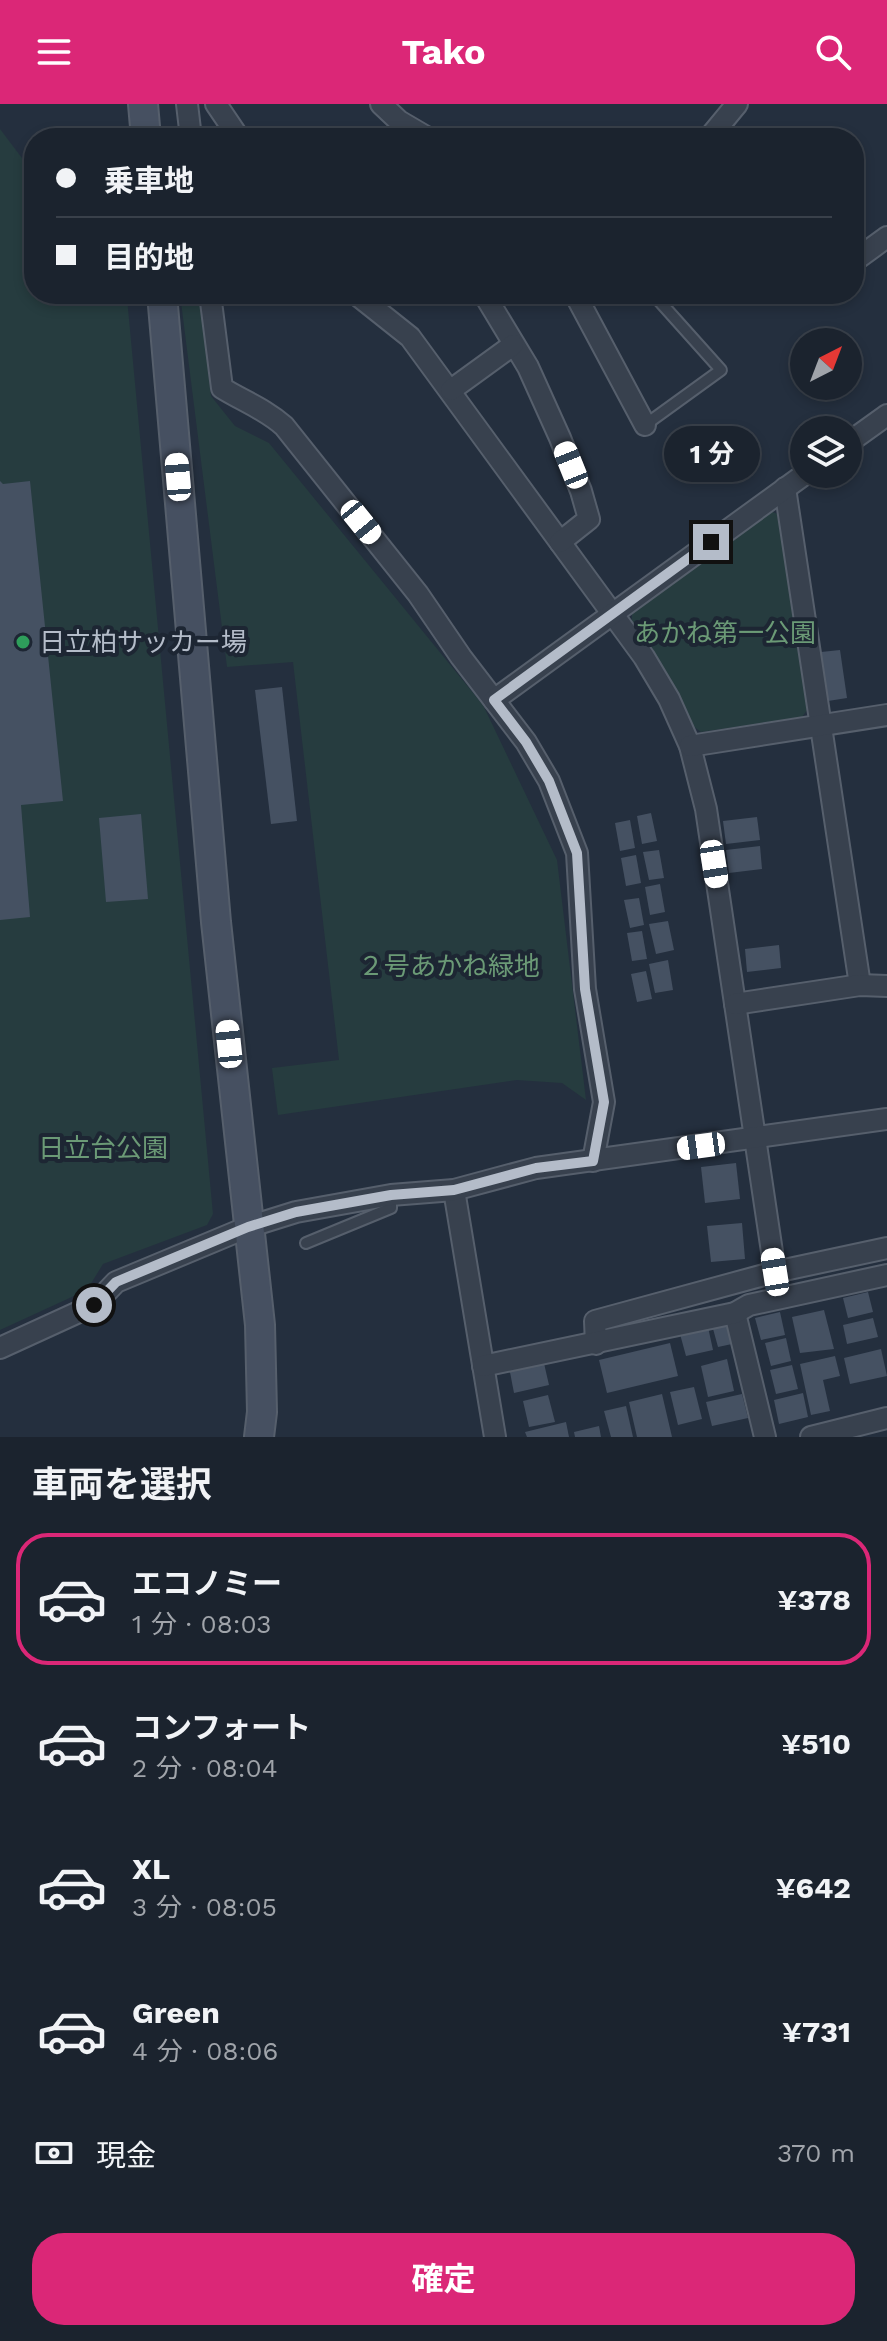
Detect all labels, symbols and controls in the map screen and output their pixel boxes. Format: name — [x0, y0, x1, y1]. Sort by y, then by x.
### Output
icon: menu — [32, 30, 76, 74]
icon: search — [811, 30, 855, 74]
text: Tako — [401, 31, 486, 73]
text: 乗車地 — [104, 163, 194, 198]
text: 目的地 — [104, 240, 194, 275]
north arrow — [790, 328, 862, 400]
map controls — [790, 328, 862, 488]
button: layers — [790, 416, 862, 488]
callout: 1 分 — [663, 426, 759, 482]
car — [551, 438, 591, 492]
text: 1 分 — [690, 439, 734, 469]
car — [164, 452, 192, 502]
car — [337, 496, 385, 548]
route end — [693, 524, 729, 560]
park label: あかね第一公園 — [634, 618, 816, 648]
place label: 日立柏サッカー場 — [39, 627, 247, 657]
marker: 日立柏サッカー場 — [14, 633, 32, 651]
car — [698, 838, 730, 890]
park label: ２号あかね緑地 — [358, 951, 540, 981]
car — [215, 1019, 243, 1069]
car — [676, 1131, 726, 1161]
park label: 日立台公園 — [38, 1133, 168, 1163]
car — [759, 1246, 791, 1298]
route start — [76, 1287, 112, 1323]
text: 車両を選択 — [32, 1464, 212, 1506]
icon: car — [36, 1563, 108, 1635]
text: エコノミー — [132, 1566, 282, 1601]
text: ¥378 — [778, 1582, 851, 1617]
text: 1 分 · 08:03 — [132, 1609, 271, 1639]
icon: car — [36, 1707, 108, 1779]
text: コンフォート — [132, 1710, 311, 1745]
text: ¥510 — [781, 1726, 851, 1761]
text: 2 分 · 08:04 — [132, 1753, 278, 1783]
icon: car — [36, 1851, 108, 1923]
text: XL — [132, 1851, 170, 1886]
text: ¥642 — [776, 1870, 851, 1905]
text: 3 分 · 08:05 — [132, 1892, 277, 1922]
icon: car — [36, 1995, 108, 2067]
text: Green — [132, 1995, 220, 2030]
text: ¥731 — [782, 2014, 851, 2049]
text: 4 分 · 08:06 — [132, 2036, 278, 2066]
icon: cash — [32, 2131, 76, 2175]
text: 現金 — [96, 2138, 156, 2173]
text: 370 m — [777, 2138, 855, 2168]
button: 確定 — [32, 2233, 855, 2325]

